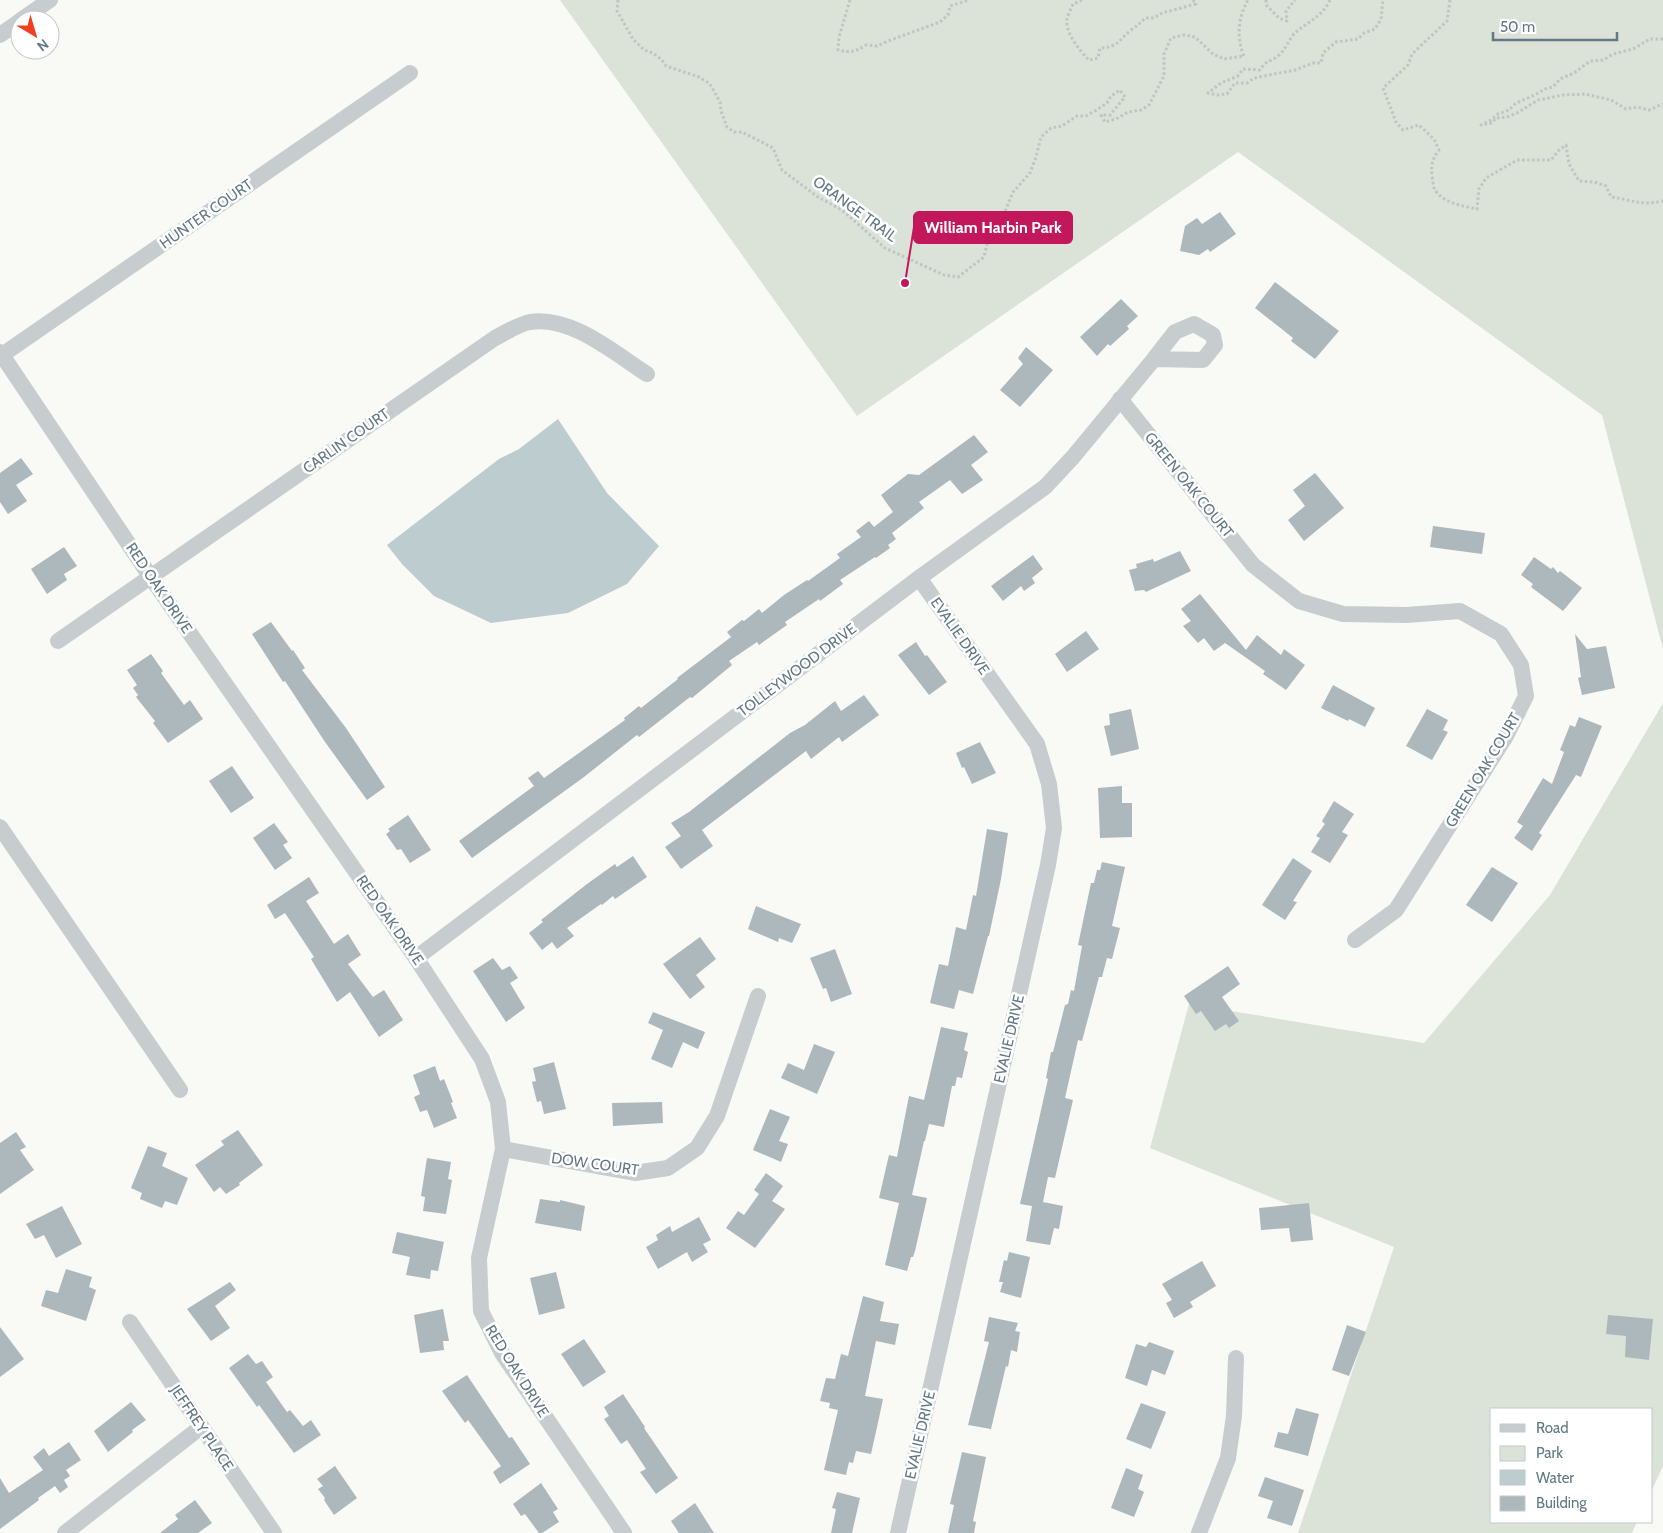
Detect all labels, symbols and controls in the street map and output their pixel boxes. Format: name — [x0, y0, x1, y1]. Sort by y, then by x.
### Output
north arrow — [10, 10, 60, 60]
scale bar — [1493, 10, 1617, 42]
text: 50 m — [1500, 18, 1535, 36]
text: N — [34, 35, 52, 55]
street label: ORANGE TRAIL — [809, 172, 901, 246]
street label: HUNTER COURT — [156, 175, 256, 253]
callout: William Harbin Park — [914, 212, 1072, 243]
text: William Harbin Park — [924, 218, 1062, 237]
street label: CARLIN COURT — [299, 405, 393, 477]
street label: GREEN OAK COURT — [1141, 429, 1237, 541]
street label: RED OAK DRIVE — [122, 539, 196, 637]
street label: EVALIE DRIVE — [927, 594, 993, 678]
street label: TOLLEYWOOD DRIVE — [734, 620, 860, 720]
street label: GREEN OAK COURT — [1442, 709, 1524, 831]
street label: RED OAK DRIVE — [352, 872, 428, 968]
street label: EVALIE DRIVE — [990, 993, 1028, 1085]
street label: DOW COURT — [550, 1149, 640, 1179]
street label: RED OAK DRIVE — [481, 1322, 553, 1420]
street label: JEFFREY PLACE — [166, 1381, 237, 1474]
street label: EVALIE DRIVE — [901, 1389, 939, 1481]
legend — [1490, 1408, 1653, 1523]
text: Road — [1536, 1419, 1569, 1437]
text: Park — [1536, 1444, 1563, 1462]
text: Water — [1536, 1469, 1574, 1487]
text: Building — [1536, 1494, 1587, 1512]

